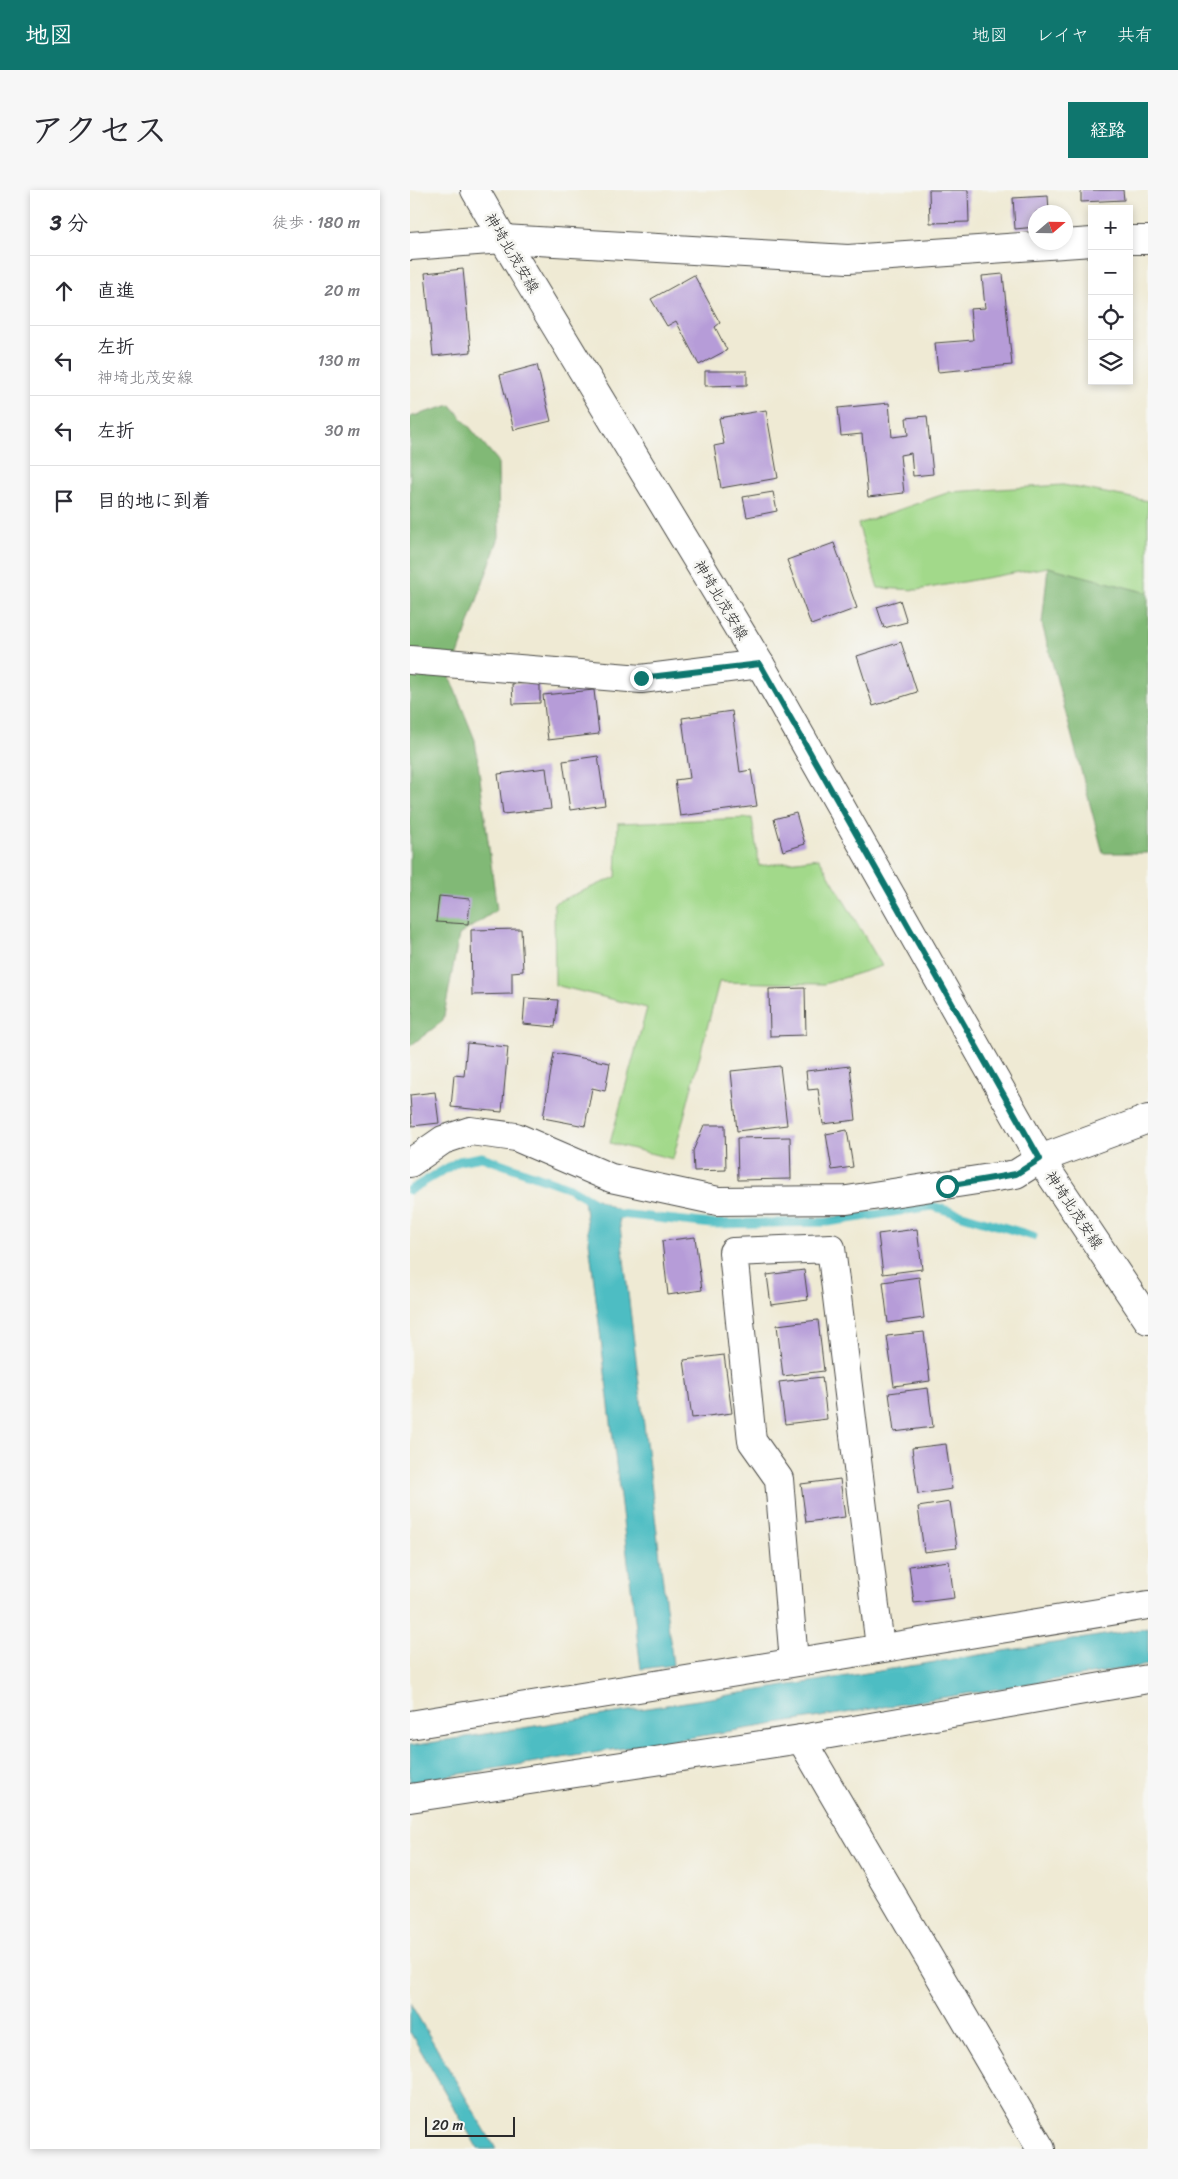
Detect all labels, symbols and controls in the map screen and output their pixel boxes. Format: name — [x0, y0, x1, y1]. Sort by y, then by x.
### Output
text: 地図 — [25, 14, 73, 56]
text: 地図 — [972, 19, 1008, 51]
text: レイヤ — [1036, 19, 1089, 51]
text: 共有 — [1117, 19, 1153, 51]
text: アクセス — [30, 99, 168, 161]
button: 経路 — [1068, 102, 1148, 158]
text: 3 分 — [50, 204, 88, 242]
north arrow — [1028, 205, 1073, 250]
map controls — [1088, 205, 1133, 385]
button: + — [1088, 205, 1133, 250]
text: 徒歩 · 180 m — [272, 208, 360, 237]
street label: 神埼北茂安線 — [478, 208, 546, 298]
button: − — [1088, 250, 1133, 295]
text: 直進 — [97, 274, 135, 307]
text: 20 m — [324, 276, 360, 305]
icon: ahead — [50, 277, 78, 305]
button: locate — [1088, 295, 1133, 340]
text: 左折 — [97, 330, 135, 363]
button: layers — [1088, 340, 1133, 385]
text: 130 m — [318, 346, 360, 375]
icon: left — [50, 347, 78, 375]
text: 神埼北茂安線 — [97, 363, 193, 392]
text: 左折 — [97, 414, 135, 447]
text: 30 m — [325, 416, 360, 445]
icon: left — [50, 417, 78, 445]
text: 目的地に到着 — [97, 484, 211, 517]
icon: arrive — [50, 487, 78, 515]
street label: 神埼北茂安線 — [687, 555, 755, 645]
route end — [630, 667, 653, 690]
street label: 神埼北茂安線 — [1038, 1165, 1110, 1255]
route start — [936, 1175, 959, 1198]
text: 20 m — [432, 2113, 463, 2138]
scale bar — [425, 2114, 515, 2137]

